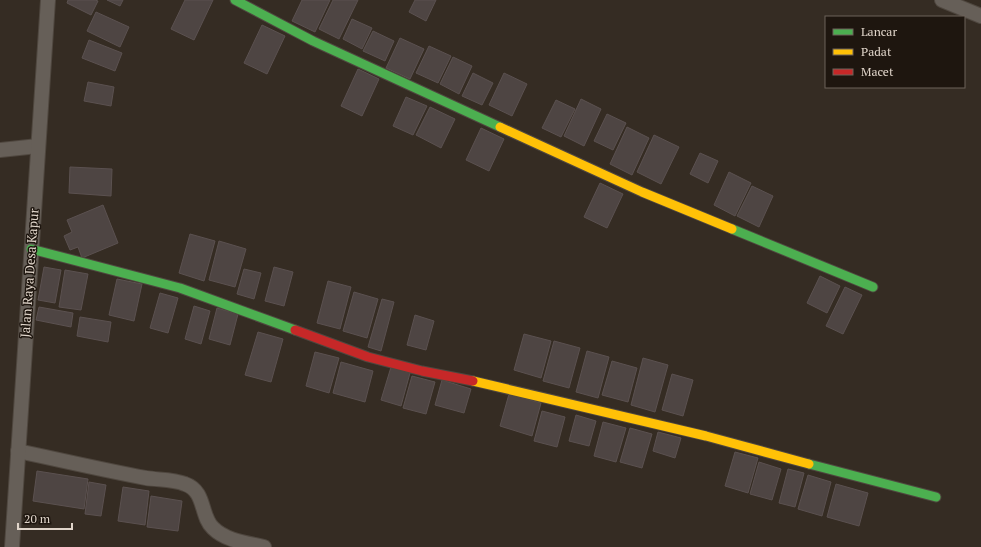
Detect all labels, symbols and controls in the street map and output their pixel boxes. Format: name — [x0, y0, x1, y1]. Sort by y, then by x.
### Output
legend — [825, 16, 965, 88]
text: Lancar — [861, 24, 897, 39]
text: Padat — [861, 44, 892, 59]
text: Macet — [861, 64, 894, 79]
street label: Jalan Raya Desa Kapur — [16, 208, 42, 338]
scale bar — [18, 505, 72, 531]
text: 20 m — [24, 511, 51, 526]

